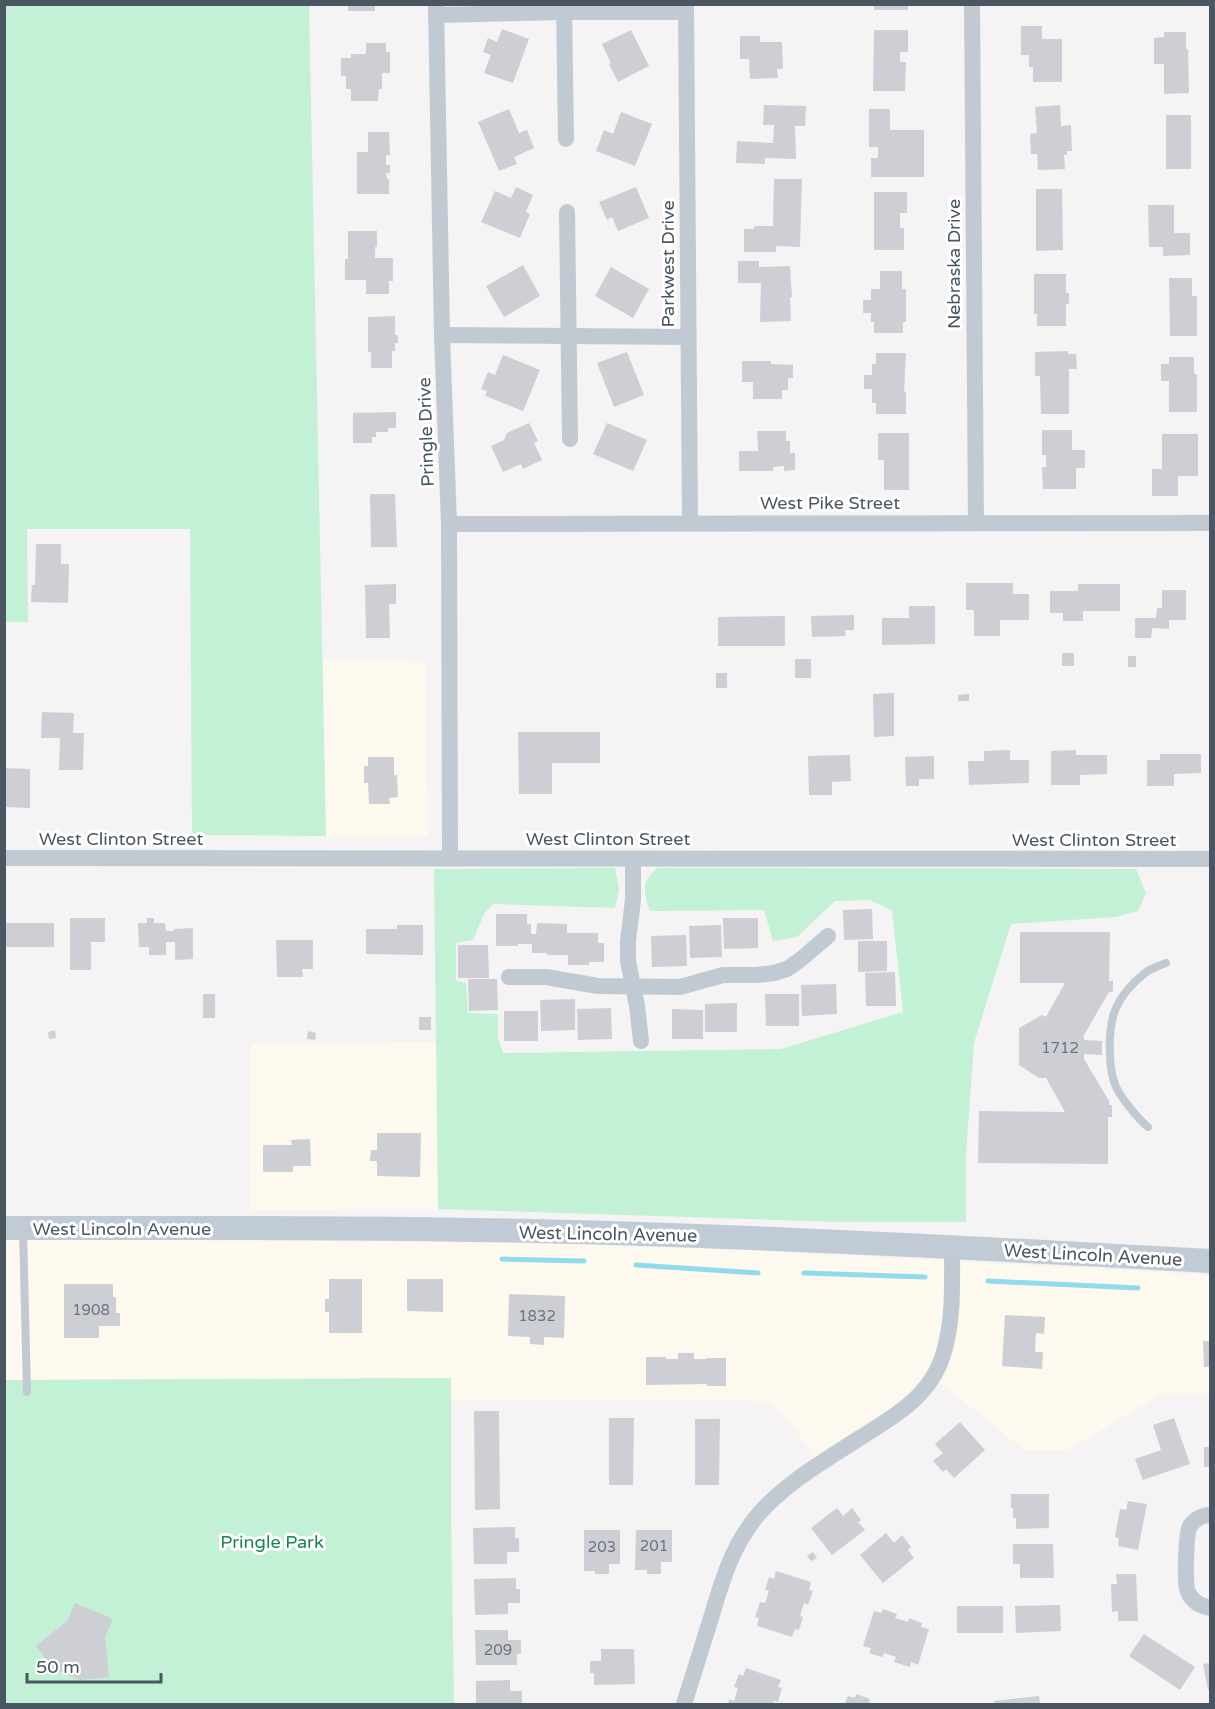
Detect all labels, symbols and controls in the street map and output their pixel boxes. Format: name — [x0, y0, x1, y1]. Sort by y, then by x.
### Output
street label: Nebraska Drive — [943, 199, 965, 329]
street label: Parkwest Drive — [657, 200, 679, 328]
street label: Pringle Drive — [413, 377, 439, 487]
street label: West Pike Street — [760, 492, 900, 514]
street label: West Clinton Street — [39, 828, 203, 850]
street label: West Clinton Street — [526, 828, 690, 850]
street label: West Clinton Street — [1012, 829, 1176, 851]
house number: 1712 — [1041, 1039, 1079, 1057]
street label: West Lincoln Avenue — [33, 1218, 211, 1240]
street label: West Lincoln Avenue — [519, 1221, 697, 1247]
street label: West Lincoln Avenue — [1003, 1239, 1183, 1271]
house number: 1908 — [72, 1301, 110, 1319]
house number: 1832 — [518, 1307, 556, 1325]
park label: Pringle Park — [220, 1531, 324, 1553]
house number: 201 — [640, 1537, 668, 1555]
house number: 203 — [588, 1538, 616, 1556]
house number: 209 — [484, 1641, 512, 1659]
scale bar — [27, 1646, 160, 1684]
text: 50 m — [36, 1656, 80, 1678]

